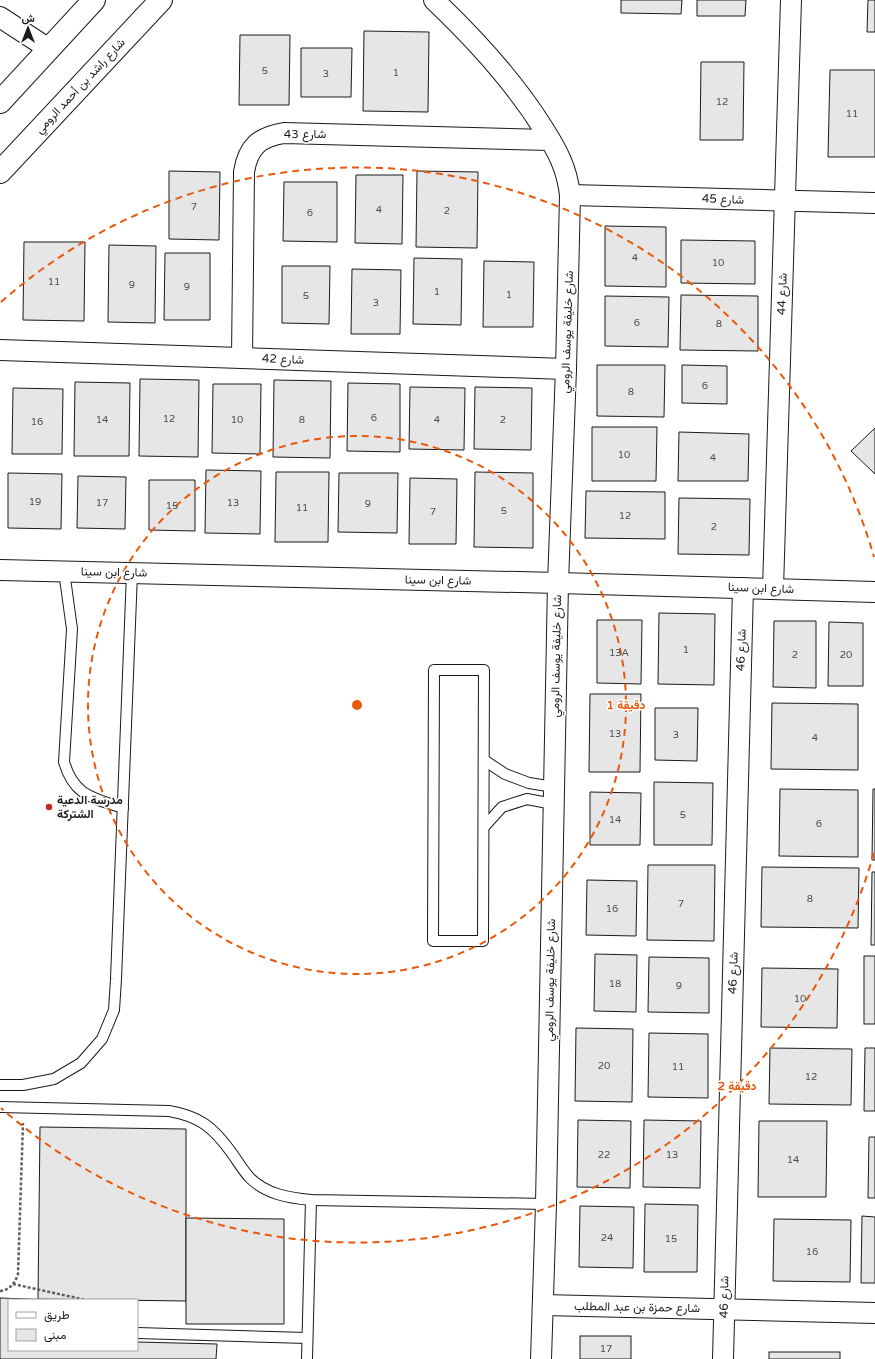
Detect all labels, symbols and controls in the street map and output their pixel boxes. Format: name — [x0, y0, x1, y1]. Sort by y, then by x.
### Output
north arrow — [8, 8, 48, 48]
text: ش — [21, 12, 35, 25]
street label: شارع راشد بن أحمد الرومي — [32, 35, 130, 139]
house number: 5 — [262, 65, 268, 77]
house number: 1 — [393, 67, 399, 79]
house number: 3 — [323, 68, 329, 80]
house number: 12 — [716, 96, 728, 108]
house number: 11 — [846, 108, 858, 120]
street label: شارع 43 — [284, 127, 326, 143]
street label: شارع 45 — [702, 191, 744, 209]
house number: 7 — [191, 201, 197, 213]
house number: 4 — [376, 204, 382, 216]
house number: 2 — [444, 205, 450, 217]
house number: 6 — [307, 207, 313, 219]
house number: 4 — [632, 252, 638, 264]
house number: 10 — [712, 257, 724, 269]
street label: شارع خليفة يوسف الرومي — [558, 270, 579, 394]
street label: شارع 44 — [774, 273, 792, 315]
house number: 11 — [48, 276, 60, 288]
house number: 9 — [129, 279, 135, 291]
house number: 9 — [184, 281, 190, 293]
house number: 1 — [434, 286, 440, 298]
house number: 1 — [506, 289, 512, 301]
house number: 5 — [303, 290, 309, 302]
house number: 3 — [373, 297, 379, 309]
house number: 6 — [634, 317, 640, 329]
house number: 8 — [716, 318, 722, 330]
street label: شارع 42 — [262, 351, 304, 369]
house number: 6 — [702, 380, 708, 392]
house number: 8 — [628, 386, 634, 398]
house number: 6 — [371, 412, 377, 424]
house number: 12 — [163, 413, 175, 425]
house number: 14 — [96, 414, 108, 426]
house number: 10 — [231, 414, 243, 426]
house number: 8 — [299, 414, 305, 426]
house number: 4 — [434, 414, 440, 426]
house number: 2 — [500, 414, 506, 426]
house number: 16 — [31, 416, 43, 428]
house number: 10 — [618, 449, 630, 461]
house number: 4 — [710, 452, 716, 464]
house number: 19 — [29, 496, 41, 508]
house number: 17 — [96, 497, 108, 509]
house number: 13 — [227, 497, 239, 509]
house number: 9 — [365, 498, 371, 510]
house number: 15 — [166, 500, 178, 512]
house number: 11 — [296, 502, 308, 514]
house number: 5 — [501, 505, 507, 517]
house number: 7 — [430, 506, 436, 518]
house number: 12 — [619, 510, 631, 522]
house number: 2 — [711, 521, 717, 533]
street label: شارع ابن سينا — [81, 564, 147, 582]
street label: شارع ابن سينا — [405, 572, 471, 590]
street label: شارع ابن سينا — [728, 580, 794, 598]
street label: شارع خليفة يوسف الرومي — [548, 595, 567, 718]
street label: شارع 46 — [733, 629, 751, 671]
house number: 1 — [683, 644, 689, 656]
house number: 13A — [609, 647, 629, 659]
house number: 2 — [792, 649, 798, 661]
house number: 20 — [840, 649, 852, 661]
centre of rings — [350, 698, 364, 712]
text: 1 دقيقة — [607, 698, 645, 712]
house number: 13 — [609, 728, 621, 740]
house number: 3 — [673, 729, 679, 741]
house number: 4 — [812, 732, 818, 744]
place label: مدرسة الدعية الشتركة — [57, 793, 123, 822]
marker: مدرسة الدعية الشتركة — [44, 802, 54, 812]
house number: 5 — [680, 809, 686, 821]
house number: 14 — [609, 814, 621, 826]
house number: 6 — [816, 818, 822, 830]
house number: 8 — [807, 893, 813, 905]
house number: 7 — [678, 898, 684, 910]
house number: 16 — [606, 903, 618, 915]
street label: شارع خليفة يوسف الرومي — [542, 919, 561, 1042]
street label: شارع 46 — [725, 952, 743, 994]
house number: 18 — [609, 978, 621, 990]
house number: 9 — [676, 980, 682, 992]
house number: 10 — [794, 993, 806, 1005]
house number: 20 — [598, 1060, 610, 1072]
house number: 11 — [672, 1061, 684, 1073]
house number: 12 — [805, 1071, 817, 1083]
text: 2 دقيقة — [718, 1079, 756, 1093]
house number: 22 — [598, 1149, 610, 1161]
house number: 13 — [666, 1149, 678, 1161]
house number: 14 — [787, 1154, 799, 1166]
house number: 24 — [601, 1232, 613, 1244]
house number: 15 — [665, 1233, 677, 1245]
house number: 16 — [806, 1246, 818, 1258]
street label: شارع 46 — [717, 1276, 733, 1318]
legend — [8, 1299, 138, 1351]
street label: شارع حمزة بن عبد المطلب — [574, 1299, 700, 1317]
text: طريق — [44, 1308, 70, 1323]
text: مبنى — [44, 1328, 66, 1343]
house number: 17 — [600, 1343, 612, 1355]

